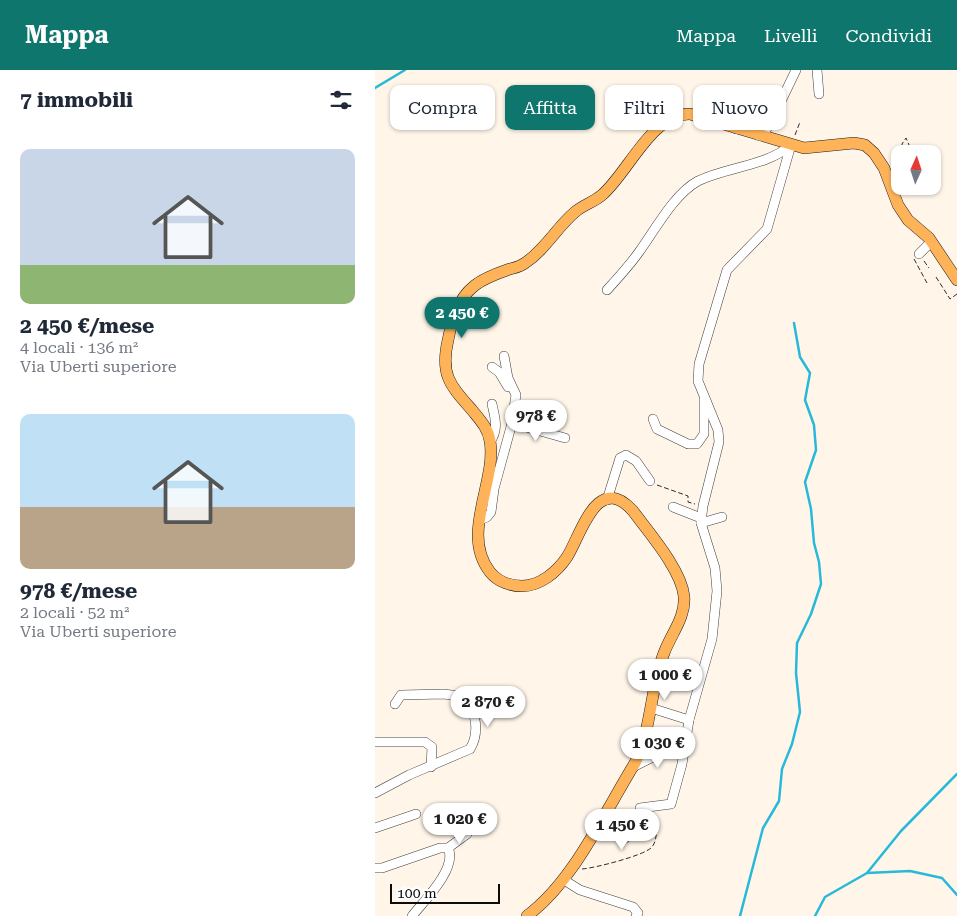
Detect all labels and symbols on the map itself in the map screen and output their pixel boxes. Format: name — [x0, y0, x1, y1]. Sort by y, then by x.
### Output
north arrow — [891, 145, 941, 195]
pin: 2 450 € — [416, 296, 508, 339]
pin: 978 € — [501, 400, 571, 442]
pin: 1 000 € — [619, 658, 711, 701]
pin: 2 870 € — [442, 686, 534, 728]
pin: 1 030 € — [612, 726, 704, 769]
pin: 1 020 € — [414, 802, 506, 845]
pin: 1 450 € — [576, 808, 668, 851]
scale bar — [390, 881, 500, 904]

